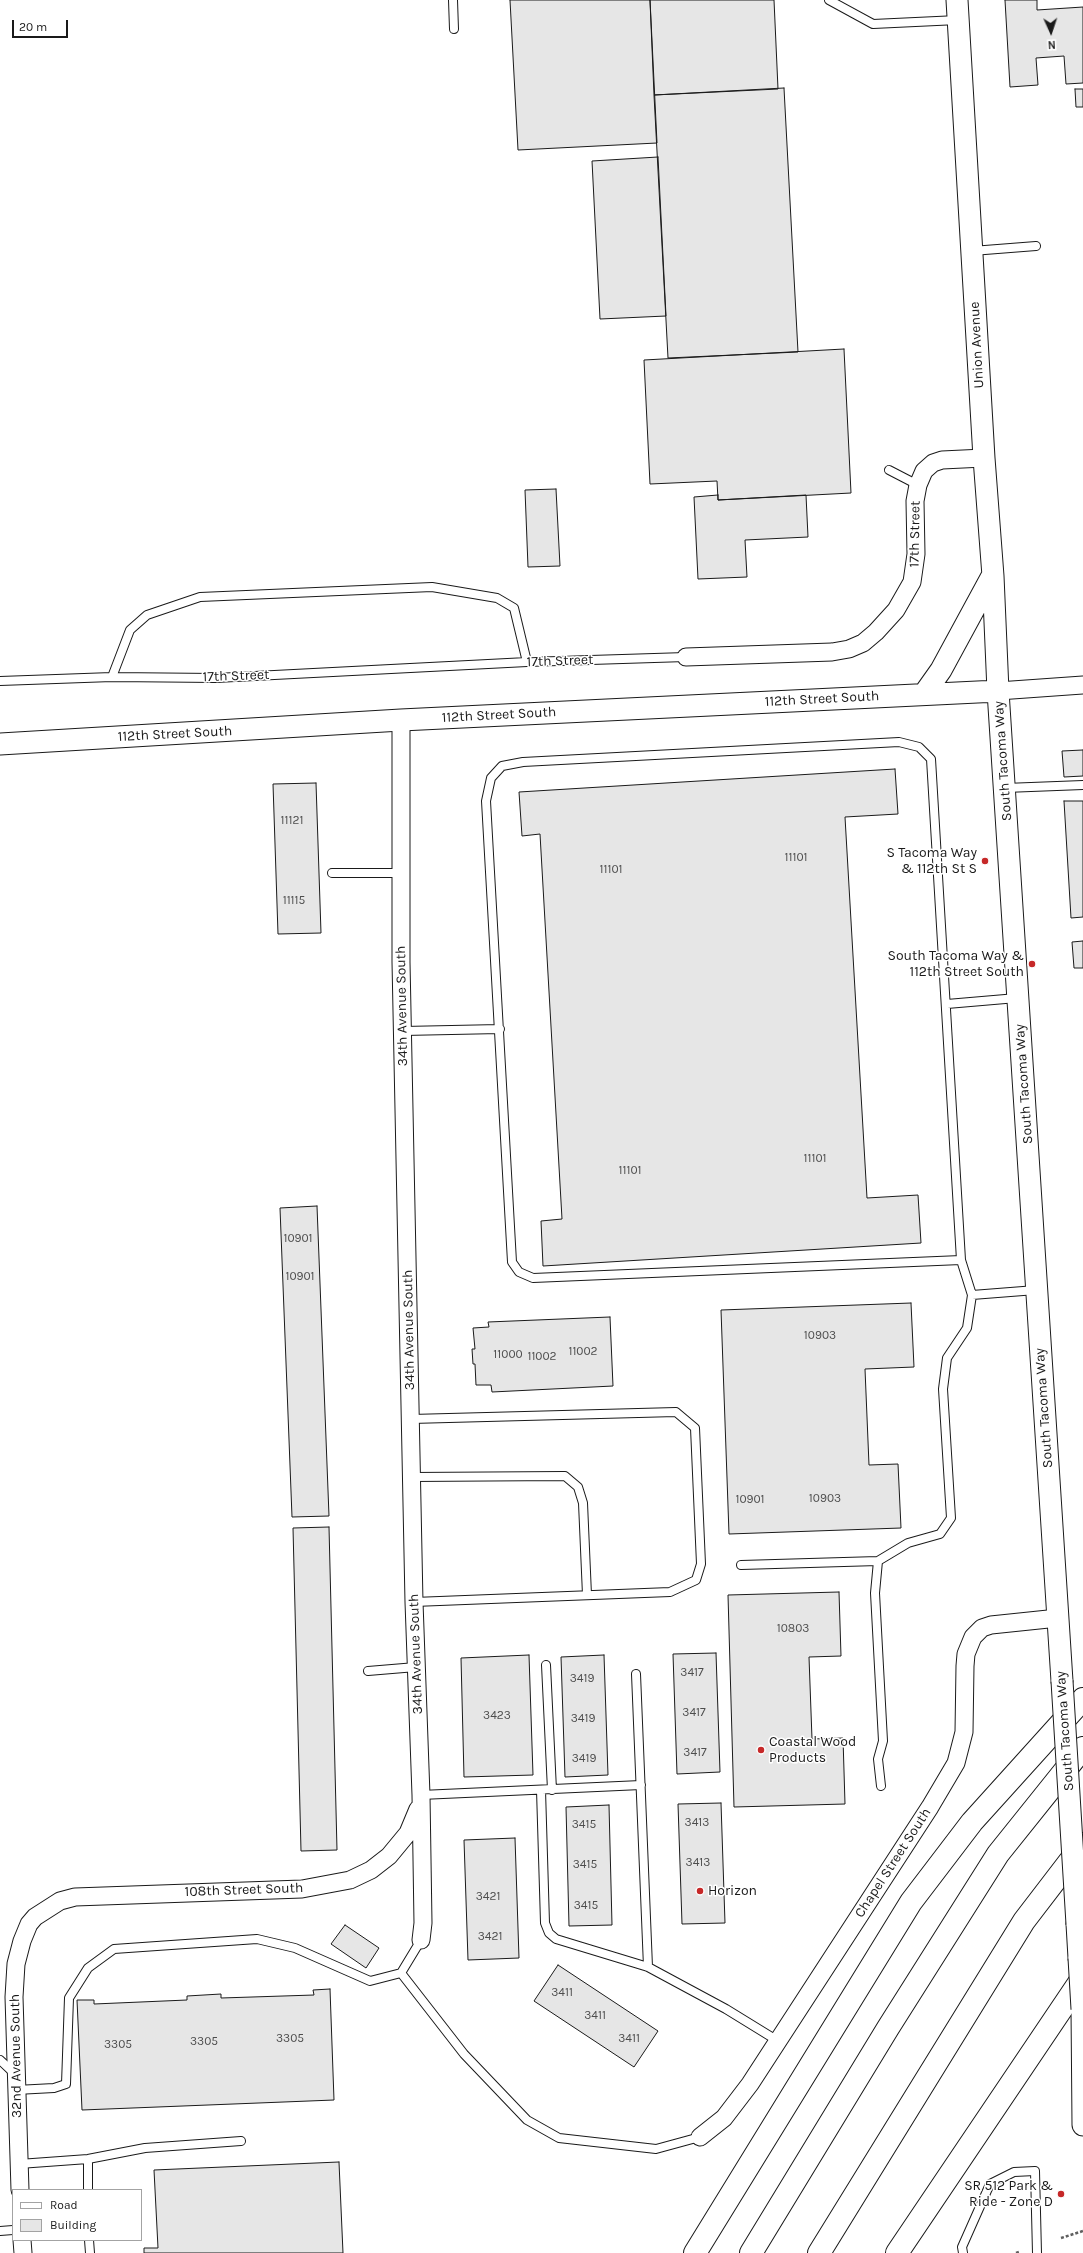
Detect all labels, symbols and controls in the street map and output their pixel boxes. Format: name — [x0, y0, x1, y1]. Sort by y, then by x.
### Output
scale bar — [14, 12, 70, 38]
north arrow — [1031, 12, 1071, 52]
text: 20 m — [19, 20, 47, 34]
text: N — [1047, 38, 1056, 51]
street label: Union Avenue — [966, 301, 988, 389]
street label: 17th Street — [906, 501, 924, 567]
street label: 17th Street — [526, 651, 594, 671]
street label: 17th Street — [202, 666, 270, 686]
street label: 112th Street South — [764, 688, 880, 710]
street label: South Tacoma Way — [990, 700, 1016, 822]
street label: 112th Street South — [441, 704, 557, 726]
street label: 112th Street South — [117, 723, 233, 745]
house number: 11121 — [281, 814, 303, 828]
place label: S Tacoma Way & 112th St S — [886, 845, 977, 878]
house number: 11101 — [785, 851, 807, 865]
marker: S Tacoma Way & 112th St S — [980, 856, 990, 866]
house number: 11101 — [600, 863, 622, 877]
house number: 11115 — [283, 894, 305, 908]
street label: 34th Avenue South — [393, 945, 411, 1067]
place label: South Tacoma Way & 112th Street South — [887, 948, 1024, 980]
marker: South Tacoma Way & 112th Street South — [1027, 959, 1037, 969]
street label: South Tacoma Way — [1011, 1023, 1037, 1145]
house number: 11101 — [804, 1152, 826, 1166]
house number: 11101 — [619, 1164, 641, 1178]
house number: 10901 — [283, 1232, 313, 1246]
street label: 34th Avenue South — [400, 1269, 418, 1391]
house number: 10901 — [285, 1270, 315, 1284]
house number: 10903 — [804, 1329, 836, 1343]
house number: 11002 — [568, 1345, 598, 1359]
street label: South Tacoma Way — [1031, 1347, 1057, 1469]
house number: 11000 — [493, 1348, 523, 1362]
house number: 11002 — [527, 1350, 557, 1364]
house number: 10903 — [809, 1492, 841, 1506]
house number: 10901 — [735, 1493, 765, 1507]
street label: 34th Avenue South — [405, 1593, 427, 1715]
house number: 10803 — [777, 1622, 809, 1636]
house number: 3417 — [680, 1666, 704, 1680]
street label: South Tacoma Way — [1052, 1670, 1078, 1792]
house number: 3419 — [570, 1672, 594, 1686]
house number: 3417 — [682, 1706, 706, 1720]
house number: 3423 — [483, 1709, 511, 1723]
house number: 3419 — [571, 1712, 595, 1726]
place label: Coastal Wood Products — [769, 1734, 856, 1766]
marker: Coastal Wood Products — [756, 1745, 766, 1755]
house number: 3417 — [683, 1746, 707, 1760]
house number: 3419 — [572, 1752, 596, 1766]
street label: Chapel Street South — [851, 1805, 935, 1921]
house number: 3413 — [685, 1816, 709, 1830]
house number: 3415 — [572, 1818, 596, 1832]
house number: 3413 — [686, 1856, 710, 1870]
house number: 3415 — [573, 1858, 597, 1872]
street label: 108th Street South — [184, 1880, 304, 1900]
place label: Horizon — [708, 1883, 757, 1899]
marker: Horizon — [695, 1886, 705, 1896]
house number: 3421 — [476, 1890, 500, 1904]
house number: 3415 — [574, 1899, 598, 1913]
house number: 3421 — [478, 1930, 502, 1944]
house number: 3411 — [551, 1986, 573, 2000]
street label: 32nd Avenue South — [7, 1994, 25, 2118]
house number: 3411 — [584, 2009, 606, 2023]
house number: 3305 — [276, 2032, 304, 2046]
house number: 3411 — [618, 2032, 640, 2046]
house number: 3305 — [190, 2035, 218, 2049]
house number: 3305 — [104, 2038, 132, 2052]
place label: SR 512 Park & Ride - Zone D — [964, 2178, 1053, 2210]
legend — [12, 2189, 142, 2241]
marker: SR 512 Park & Ride - Zone D — [1056, 2189, 1066, 2199]
text: Road — [50, 2198, 78, 2212]
text: Building — [50, 2218, 96, 2232]

